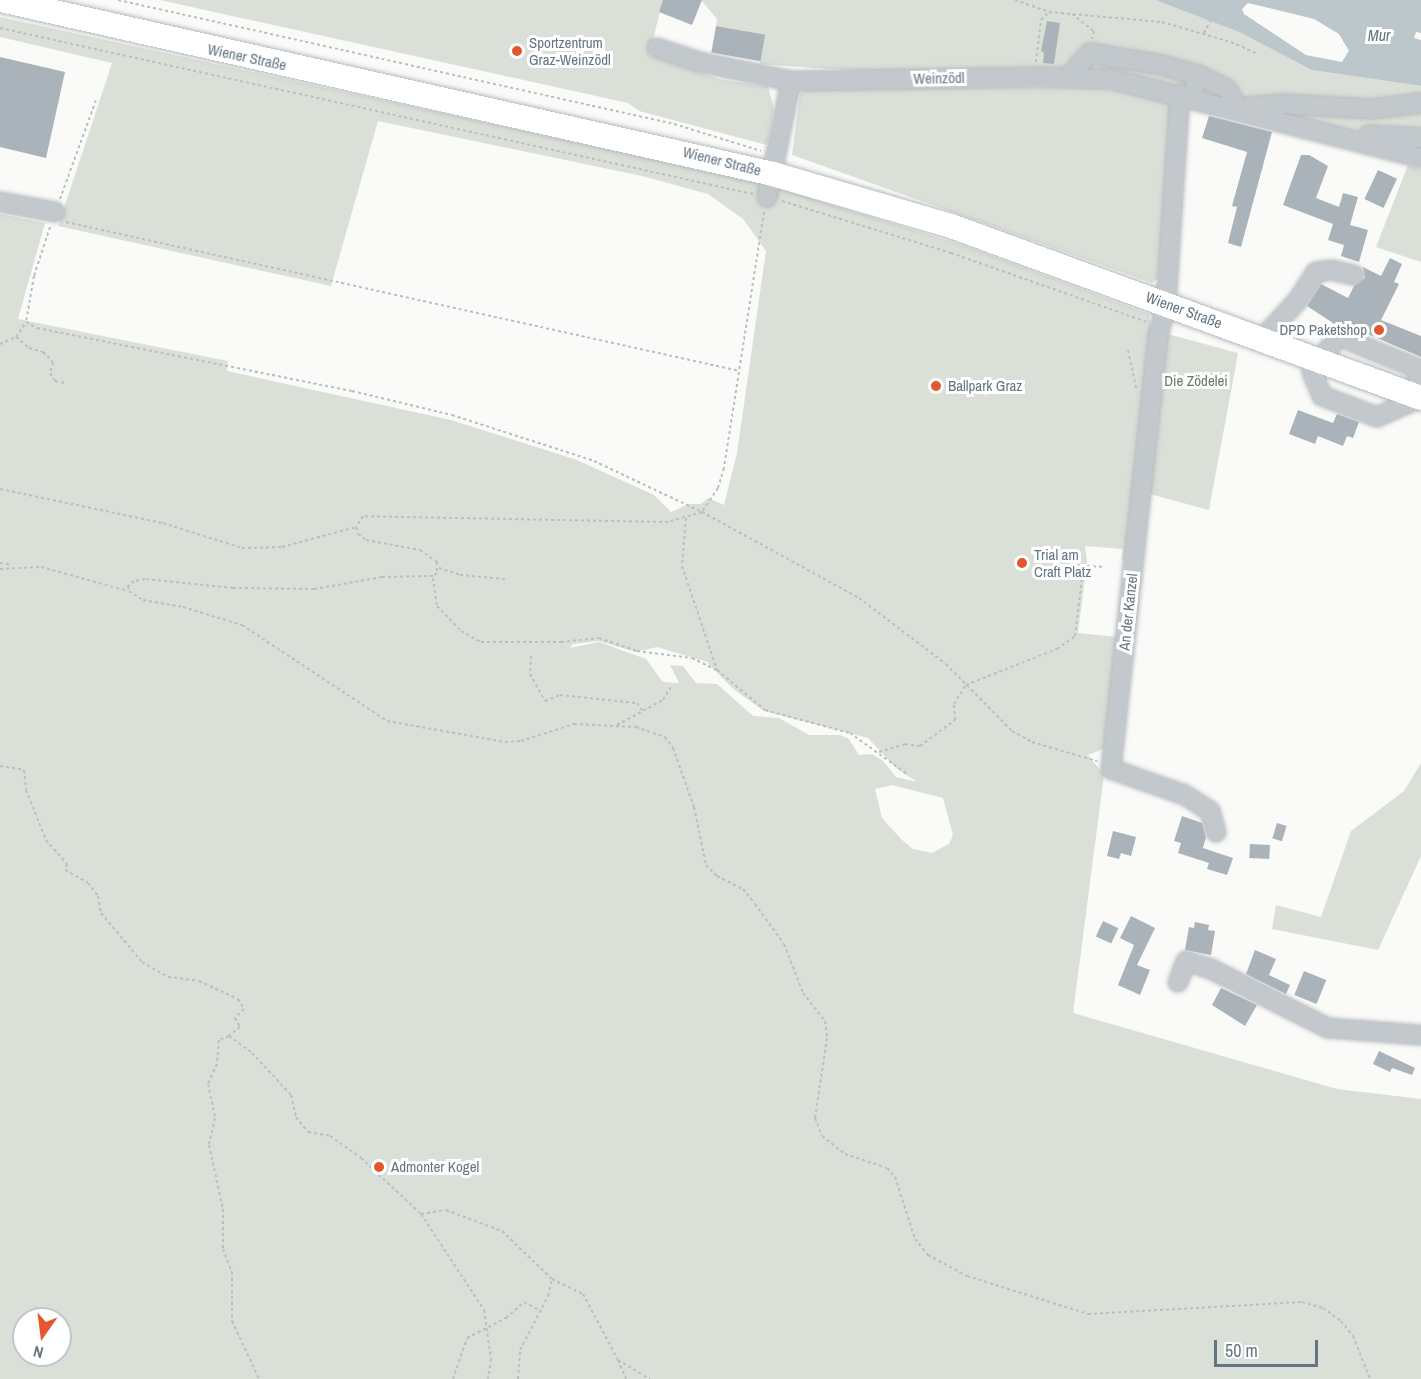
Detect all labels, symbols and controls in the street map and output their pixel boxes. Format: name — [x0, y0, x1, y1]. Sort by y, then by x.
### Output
water label: Mur — [1368, 25, 1390, 45]
place label: Sportzentrum Graz-Weinzödl — [529, 33, 611, 68]
street label: Wiener Straße — [206, 40, 288, 74]
marker: Sportzentrum Graz-Weinzödl — [510, 44, 524, 58]
street label: Weinzödl — [913, 69, 965, 87]
street label: Wiener Straße — [681, 143, 763, 179]
street label: Wiener Straße — [1143, 288, 1225, 332]
place label: DPD Paketshop — [1279, 321, 1367, 339]
marker: DPD Paketshop — [1372, 323, 1386, 337]
park label: Die Zödelei — [1164, 372, 1228, 390]
place label: Ballpark Graz — [948, 377, 1023, 395]
marker: Ballpark Graz — [929, 379, 943, 393]
place label: Trial am Craft Platz — [1034, 545, 1091, 580]
marker: Trial am Craft Platz — [1015, 556, 1029, 570]
street label: An der Kanzel — [1115, 573, 1141, 651]
place label: Admonter Kogel — [391, 1158, 479, 1176]
marker: Admonter Kogel — [372, 1160, 386, 1174]
north arrow — [12, 1307, 72, 1367]
scale bar — [1217, 1328, 1320, 1366]
text: 50 m — [1225, 1338, 1258, 1363]
text: N — [31, 1341, 45, 1364]

